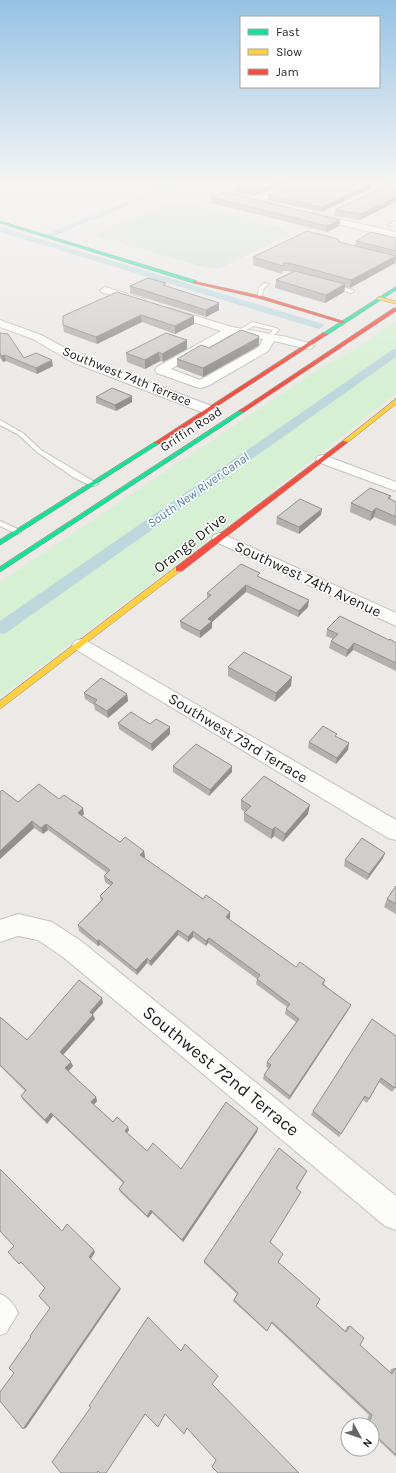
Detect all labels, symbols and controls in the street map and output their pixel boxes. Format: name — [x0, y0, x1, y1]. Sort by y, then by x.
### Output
legend — [240, 16, 380, 88]
text: Fast — [276, 25, 300, 39]
text: Slow — [276, 45, 302, 59]
text: Jam — [276, 65, 299, 79]
street label: Southwest 74th Terrace — [60, 343, 194, 409]
street label: Griffin Road — [157, 403, 225, 455]
water label: South New River Canal — [144, 449, 252, 531]
street label: Orange Drive — [150, 509, 230, 577]
street label: Southwest 74th Avenue — [232, 537, 384, 621]
street label: Southwest 73rd Terrace — [165, 689, 311, 787]
street label: Southwest 72nd Terrace — [138, 1001, 304, 1141]
north arrow — [340, 1417, 380, 1457]
text: N — [360, 1436, 375, 1450]

